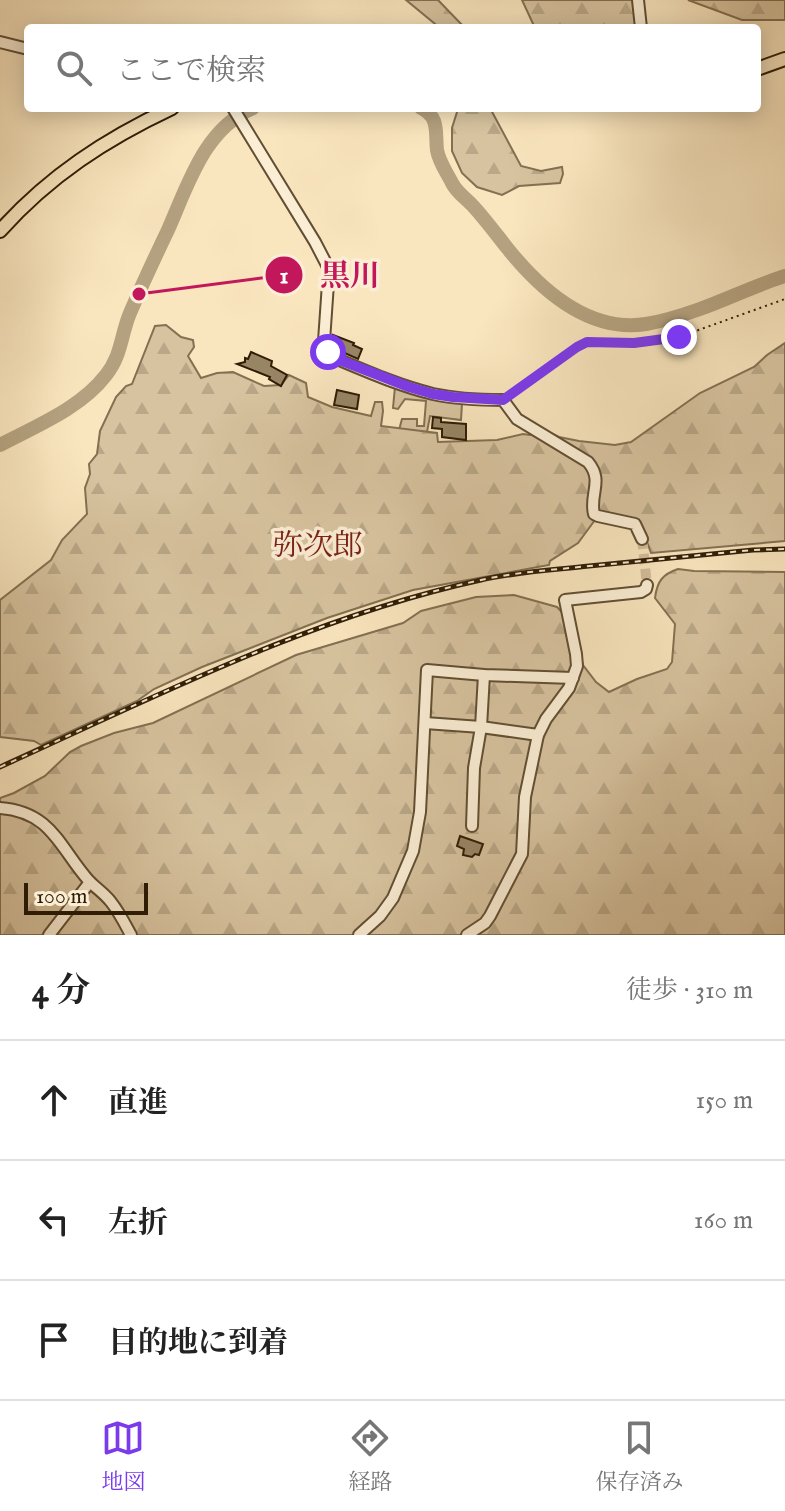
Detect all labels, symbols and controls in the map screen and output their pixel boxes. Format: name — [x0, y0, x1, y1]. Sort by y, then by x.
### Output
search box — [24, 24, 761, 112]
icon: search — [52, 46, 96, 90]
text: ここで検索 — [116, 53, 266, 91]
callout: 黒川 — [264, 248, 396, 302]
text: 黒川 — [320, 258, 380, 296]
text: 1 — [280, 261, 289, 292]
route end — [661, 319, 697, 355]
route start — [310, 334, 346, 370]
district label: 弥次郎 — [273, 528, 363, 566]
scale bar — [24, 879, 148, 915]
text: 100 m — [36, 883, 88, 911]
text: 4 分 — [32, 970, 90, 1013]
text: 徒歩 · 310 m — [626, 974, 753, 1007]
icon: ahead — [32, 1078, 76, 1122]
text: 150 m — [695, 1084, 753, 1117]
text: 直進 — [108, 1085, 168, 1123]
icon: left — [32, 1198, 76, 1242]
text: 160 m — [694, 1204, 753, 1237]
text: 左折 — [108, 1205, 168, 1243]
icon: arrive — [32, 1318, 76, 1362]
text: 目的地に到着 — [108, 1325, 288, 1363]
tab: 地図 — [101, 1416, 146, 1497]
tab: 経路 — [348, 1416, 393, 1497]
tab: 保存済み — [595, 1416, 684, 1497]

